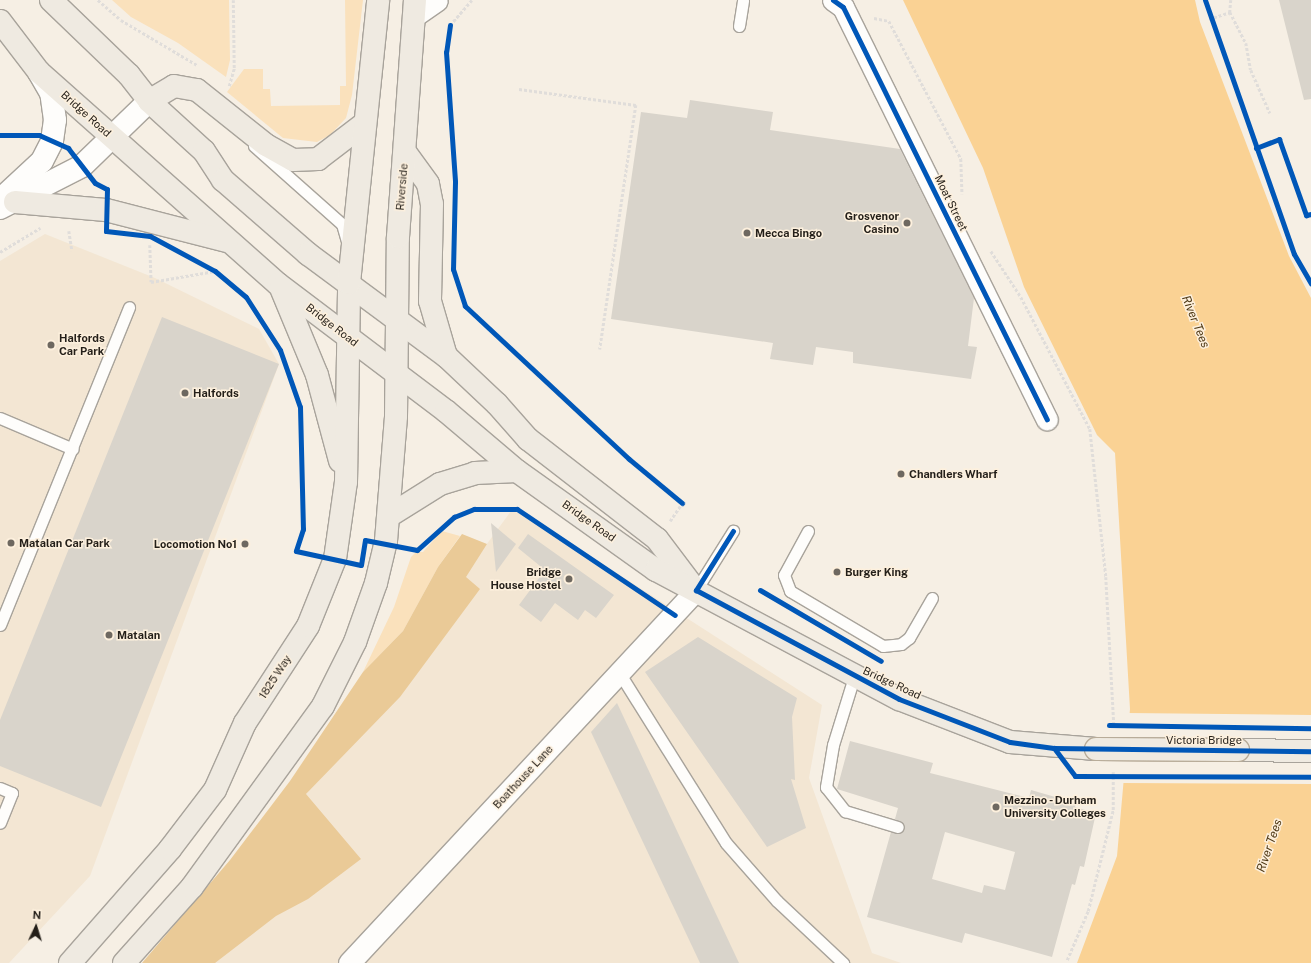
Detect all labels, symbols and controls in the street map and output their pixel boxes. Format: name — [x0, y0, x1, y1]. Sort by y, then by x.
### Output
street label: Bridge Road — [58, 88, 114, 140]
street label: Riverside — [393, 163, 411, 211]
street label: Moat Street — [932, 173, 970, 233]
place label: Grosvenor Casino — [845, 210, 899, 236]
marker: Grosvenor Casino — [902, 218, 912, 228]
place label: Mecca Bingo — [755, 226, 822, 240]
marker: Mecca Bingo — [742, 228, 752, 238]
water label: River Tees — [1178, 294, 1212, 350]
street label: Bridge Road — [303, 301, 361, 349]
place label: Halfords Car Park — [59, 332, 105, 358]
marker: Halfords Car Park — [46, 340, 56, 350]
place label: Halfords — [193, 386, 239, 400]
marker: Halfords — [180, 388, 190, 398]
place label: Chandlers Wharf — [909, 467, 998, 481]
marker: Chandlers Wharf — [896, 469, 906, 479]
street label: Bridge Road — [560, 498, 618, 544]
place label: Matalan Car Park — [19, 536, 110, 550]
place label: Locomotion No1 — [154, 537, 237, 551]
marker: Matalan Car Park — [6, 538, 16, 548]
marker: Locomotion No1 — [240, 539, 250, 549]
place label: Burger King — [845, 565, 908, 579]
place label: Bridge House Hostel — [490, 566, 561, 592]
marker: Burger King — [832, 567, 842, 577]
marker: Bridge House Hostel — [564, 574, 574, 584]
place label: Matalan — [117, 628, 160, 642]
marker: Matalan — [104, 630, 114, 640]
street label: 1825 Way — [256, 653, 294, 701]
street label: Bridge Road — [861, 664, 923, 702]
street label: Victoria Bridge — [1166, 733, 1242, 747]
street label: Boathouse Lane — [490, 743, 556, 811]
place label: Mezzino - Durham University Colleges — [1004, 794, 1106, 820]
marker: Mezzino - Durham University Colleges — [991, 802, 1001, 812]
water label: River Tees — [1254, 818, 1286, 874]
north arrow — [16, 907, 56, 947]
text: N — [32, 909, 42, 921]

